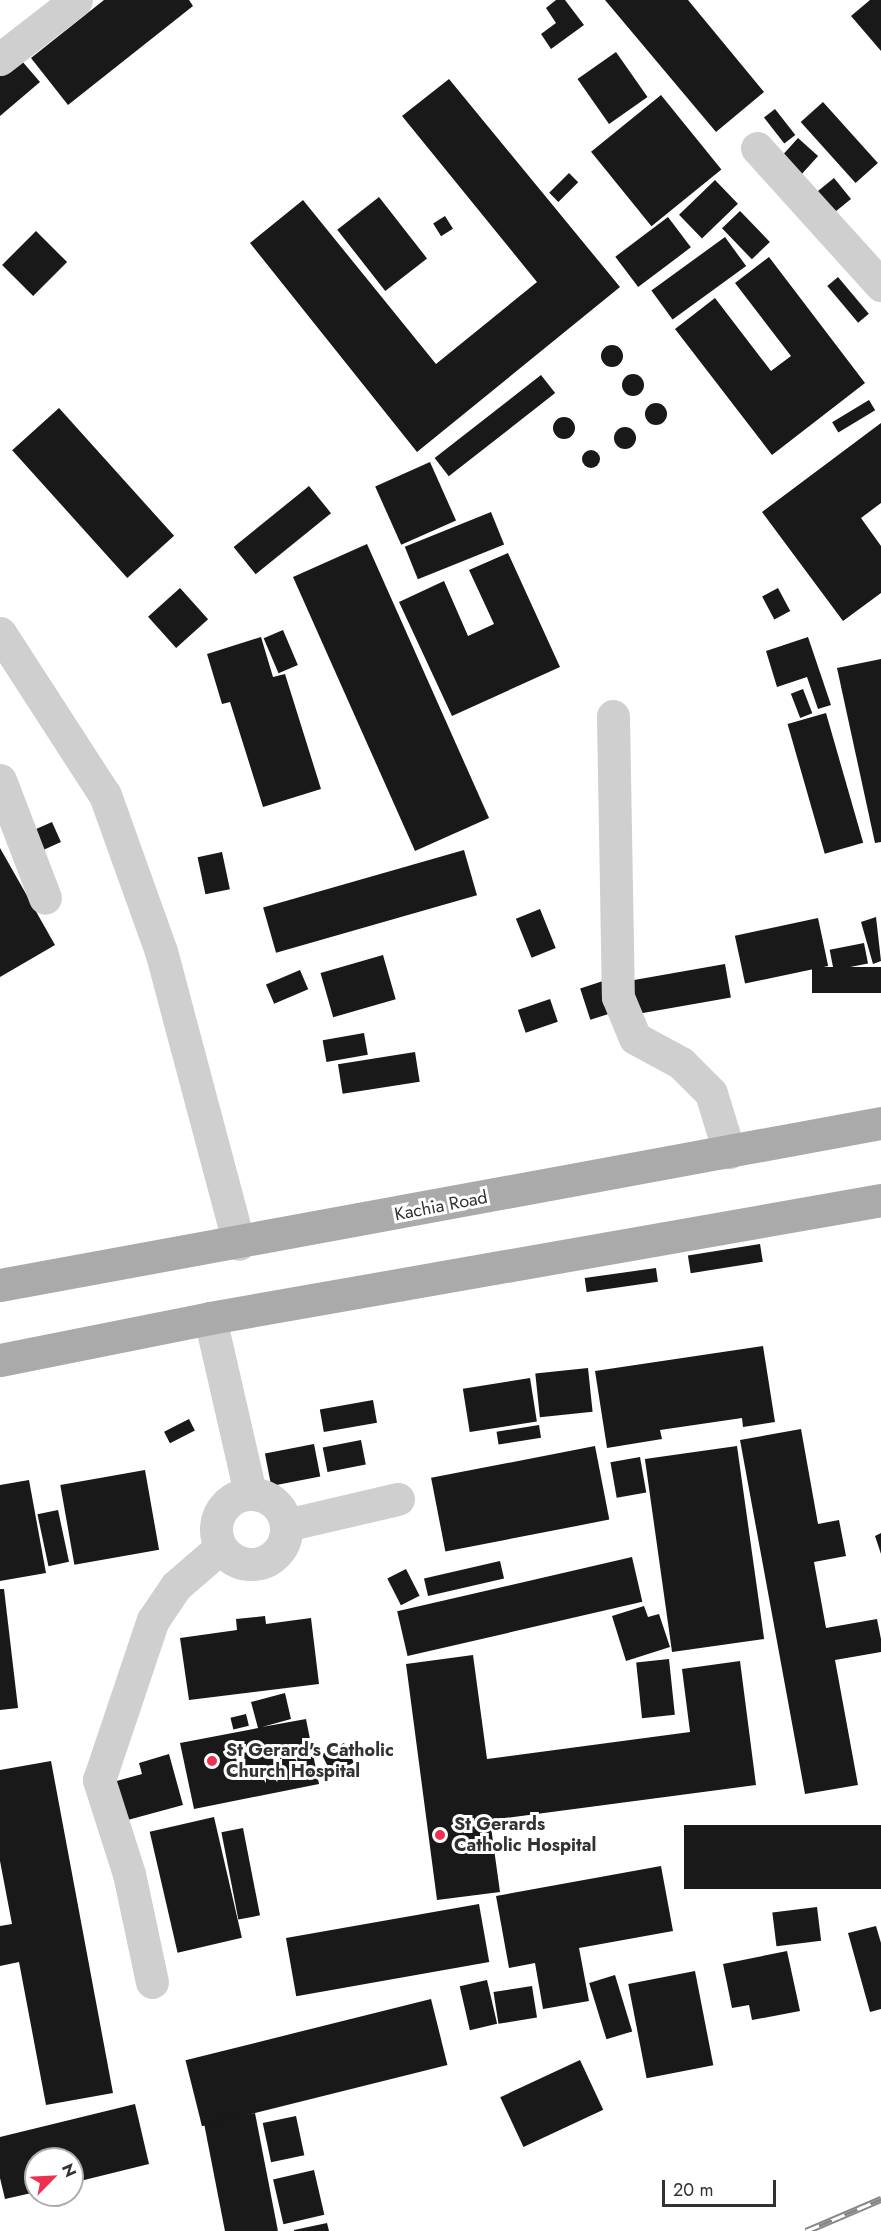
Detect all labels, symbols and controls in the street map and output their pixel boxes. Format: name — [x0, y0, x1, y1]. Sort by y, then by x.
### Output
street label: Kachia Road — [393, 1186, 489, 1226]
place label: St Gerard's Catholic Church Hospital — [226, 1740, 394, 1782]
marker: St Gerard's Catholic Church Hospital — [203, 1752, 221, 1770]
place label: St Gerards Catholic Hospital — [454, 1814, 596, 1856]
marker: St Gerards Catholic Hospital — [431, 1826, 449, 1844]
north arrow — [24, 2147, 84, 2207]
text: N — [56, 2160, 82, 2181]
scale bar — [665, 2168, 779, 2206]
text: 20 m — [673, 2177, 713, 2203]

